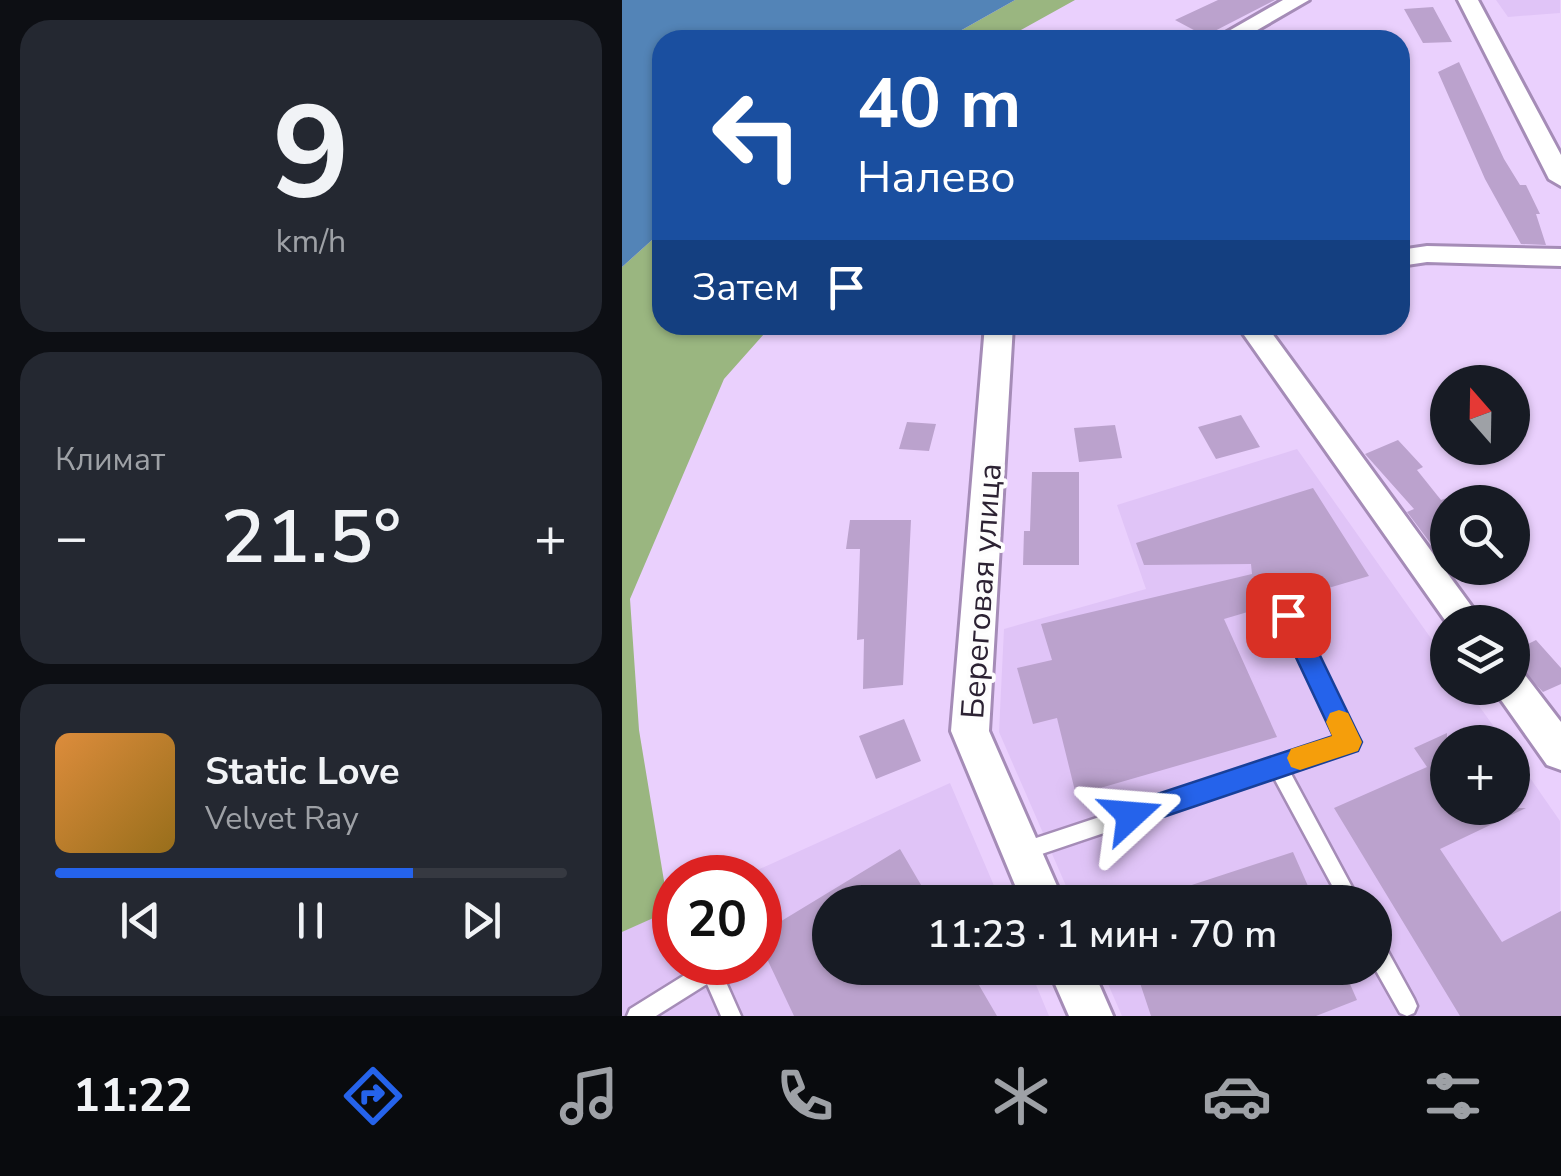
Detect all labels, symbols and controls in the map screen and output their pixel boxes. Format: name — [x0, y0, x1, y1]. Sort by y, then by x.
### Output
text: 40 m — [857, 56, 1021, 152]
text: 9 — [272, 66, 350, 243]
icon: left — [692, 70, 822, 200]
text: Налево — [857, 147, 1016, 208]
text: km/h — [276, 220, 346, 263]
icon: arrive — [819, 260, 874, 315]
text: Затем — [692, 262, 799, 313]
north arrow — [1430, 365, 1530, 465]
map controls — [1430, 365, 1530, 825]
text: Климат — [55, 438, 165, 481]
street label: Береговая улица — [951, 462, 1012, 720]
button: search — [1430, 485, 1530, 585]
text: 21.5° — [221, 486, 401, 588]
text: − — [55, 500, 88, 575]
text: + — [534, 500, 567, 575]
pin — [1246, 573, 1331, 658]
icon: arrive — [1261, 588, 1316, 643]
button: layers — [1430, 605, 1530, 705]
button: + — [1430, 725, 1530, 825]
text: Static Love — [205, 746, 400, 797]
position arrow — [1079, 763, 1183, 867]
text: Velvet Ray — [205, 797, 359, 840]
speed limit sign: 20 — [652, 855, 782, 985]
icon: previous — [113, 893, 168, 948]
icon: pause — [283, 893, 338, 948]
icon: next — [454, 893, 509, 948]
text: 11:23 · 1 мин · 70 m — [927, 909, 1277, 960]
icon: directions — [338, 1061, 408, 1131]
icon: music — [554, 1061, 624, 1131]
icon: phone — [770, 1061, 840, 1131]
icon: climate — [986, 1061, 1056, 1131]
icon: car — [1202, 1061, 1272, 1131]
icon: filters — [1418, 1061, 1488, 1131]
text: 11:22 — [73, 1066, 192, 1127]

